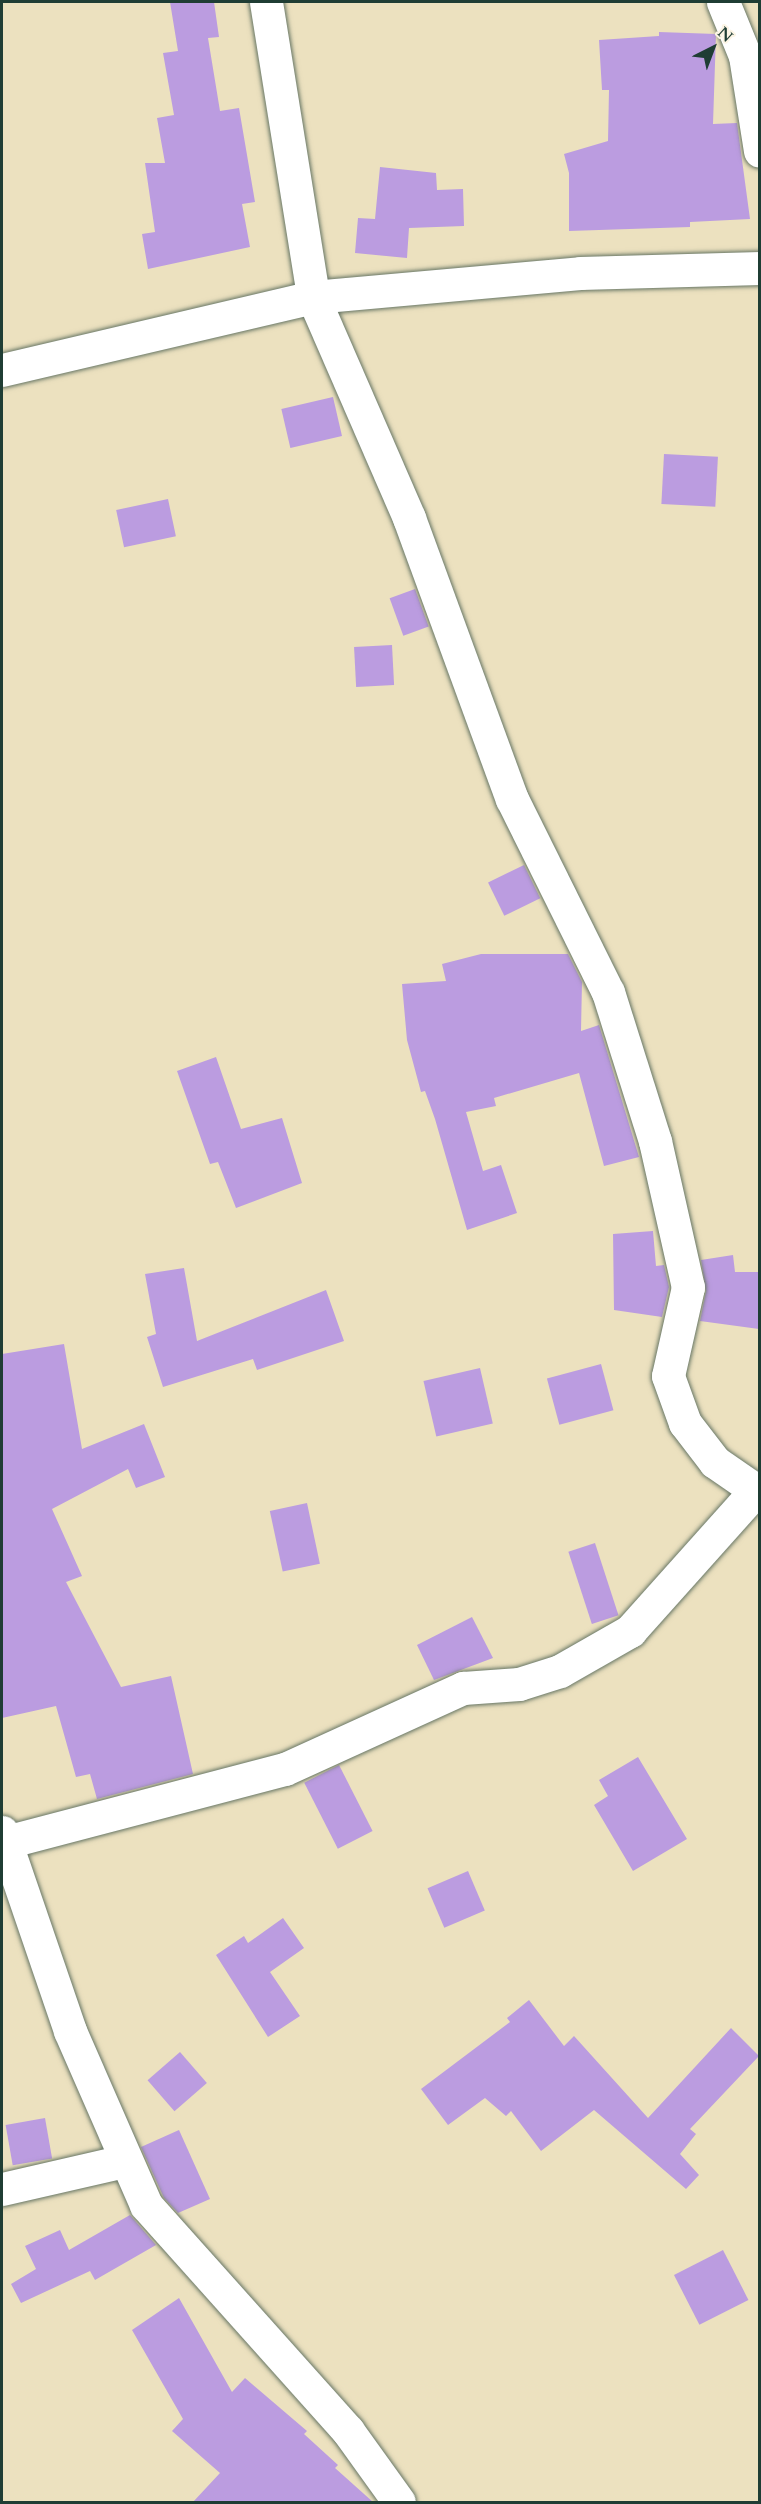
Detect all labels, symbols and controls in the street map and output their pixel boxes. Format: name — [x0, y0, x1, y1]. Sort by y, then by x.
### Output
north arrow — [683, 18, 743, 78]
text: N — [713, 22, 738, 47]

